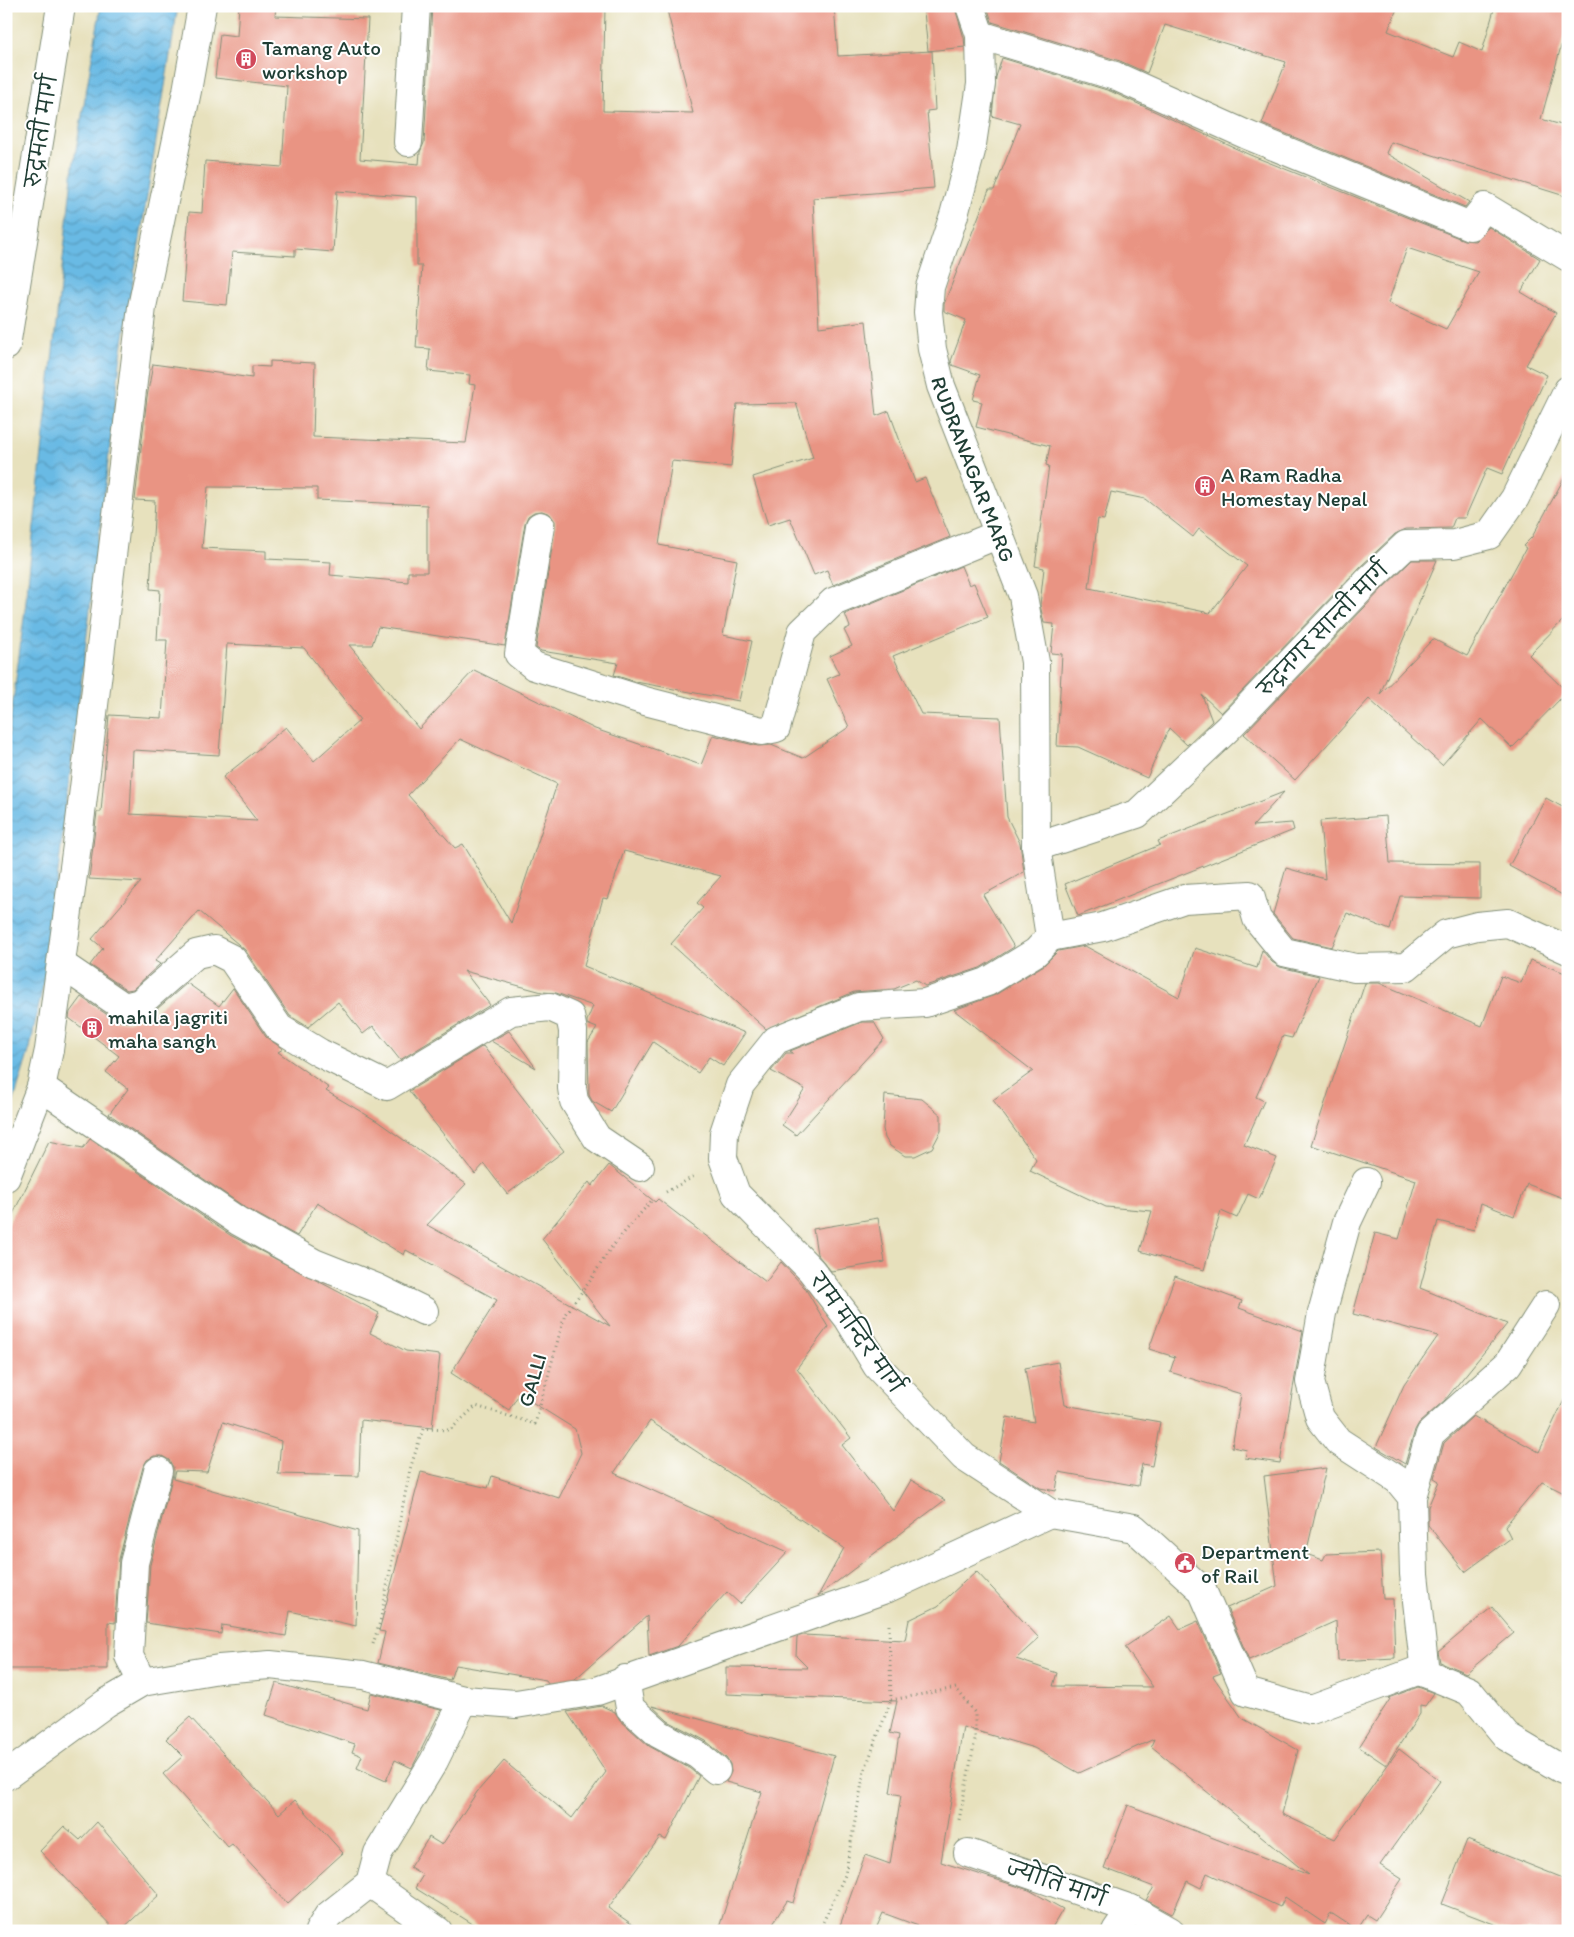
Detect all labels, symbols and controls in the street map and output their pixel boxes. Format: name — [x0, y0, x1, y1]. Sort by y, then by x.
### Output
place label: Tamang Auto workshop — [262, 35, 381, 84]
building icon: Tamang Auto workshop — [234, 47, 258, 71]
street label: रुद्रमती मार्ग — [17, 71, 62, 190]
street label: RUDRANAGAR MARG — [927, 374, 1021, 565]
place label: A Ram Radha Homestay Nepal — [1221, 462, 1368, 511]
building icon: A Ram Radha Homestay Nepal — [1193, 474, 1217, 498]
street label: रुद्रनगर सान्ती मार्ग — [1250, 554, 1394, 702]
place label: mahila jagriti maha sangh — [108, 1004, 228, 1053]
building icon: mahila jagriti maha sangh — [80, 1016, 104, 1040]
street label: राम मन्दिर मार्ग — [805, 1266, 912, 1399]
street label: GALLI — [512, 1350, 552, 1410]
place label: Department of Rail — [1201, 1539, 1309, 1588]
public building icon: Department of Rail — [1173, 1551, 1197, 1575]
street label: ज्योति मार्ग — [1003, 1851, 1112, 1912]

